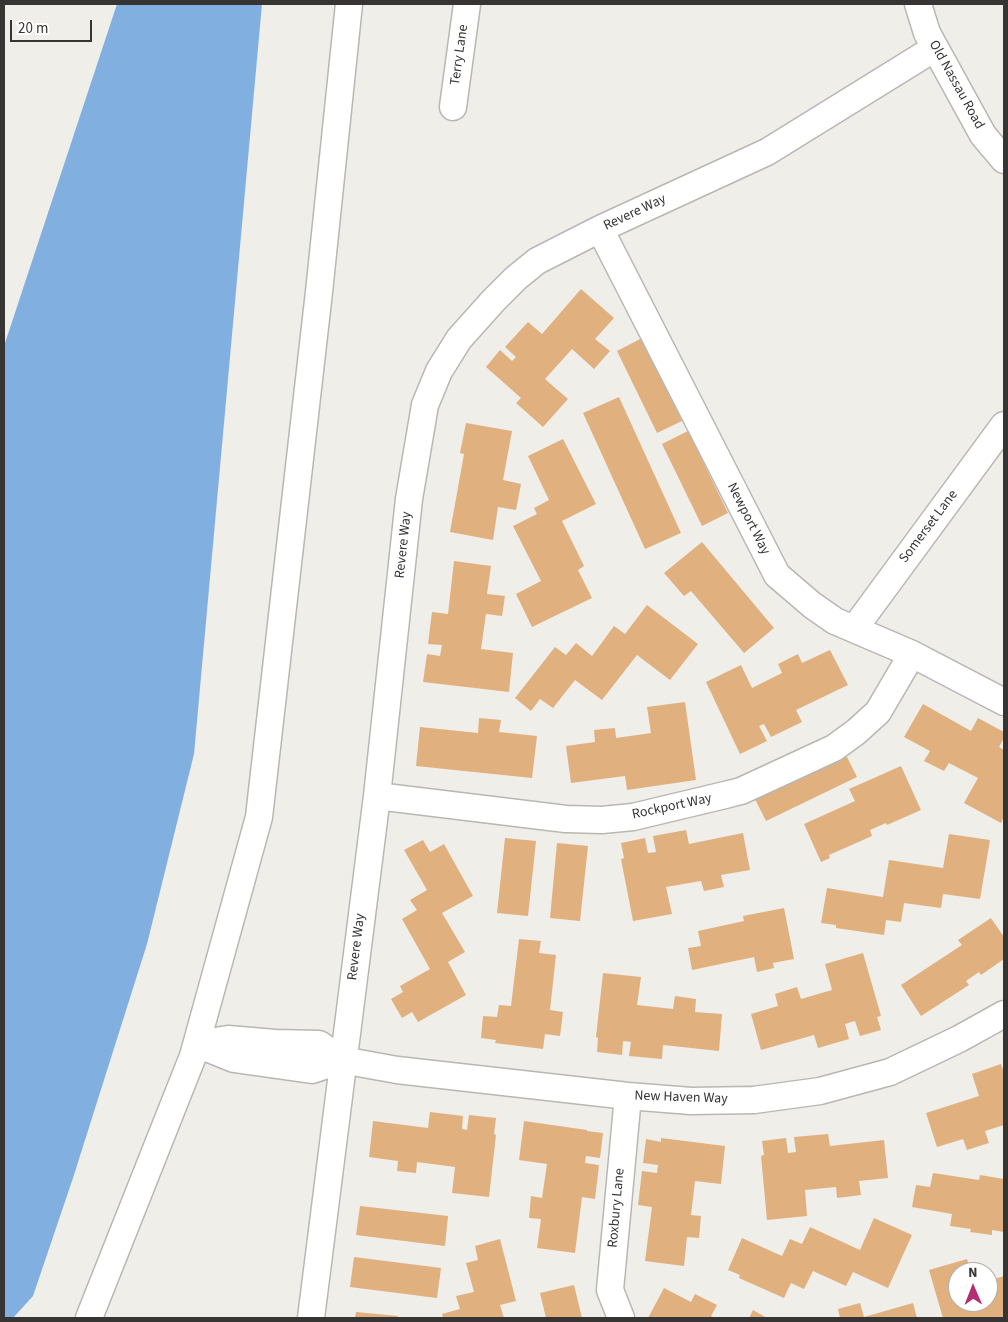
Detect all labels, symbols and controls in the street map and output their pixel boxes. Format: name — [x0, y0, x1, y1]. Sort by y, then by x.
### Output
scale bar — [12, 10, 95, 42]
text: 20 m — [18, 18, 48, 39]
street label: Terry Lane — [447, 23, 473, 87]
street label: Old Nassau Road — [925, 38, 987, 132]
street label: Revere Way — [601, 191, 669, 235]
street label: Newport Way — [723, 480, 773, 558]
street label: Somerset Lane — [896, 487, 962, 567]
street label: Revere Way — [392, 511, 416, 579]
street label: Rockport Way — [631, 790, 713, 824]
street label: Revere Way — [345, 913, 369, 981]
street label: New Haven Way — [634, 1088, 728, 1108]
street label: Roxbury Lane — [605, 1168, 629, 1248]
north arrow — [948, 1262, 998, 1312]
text: N — [968, 1263, 978, 1283]

